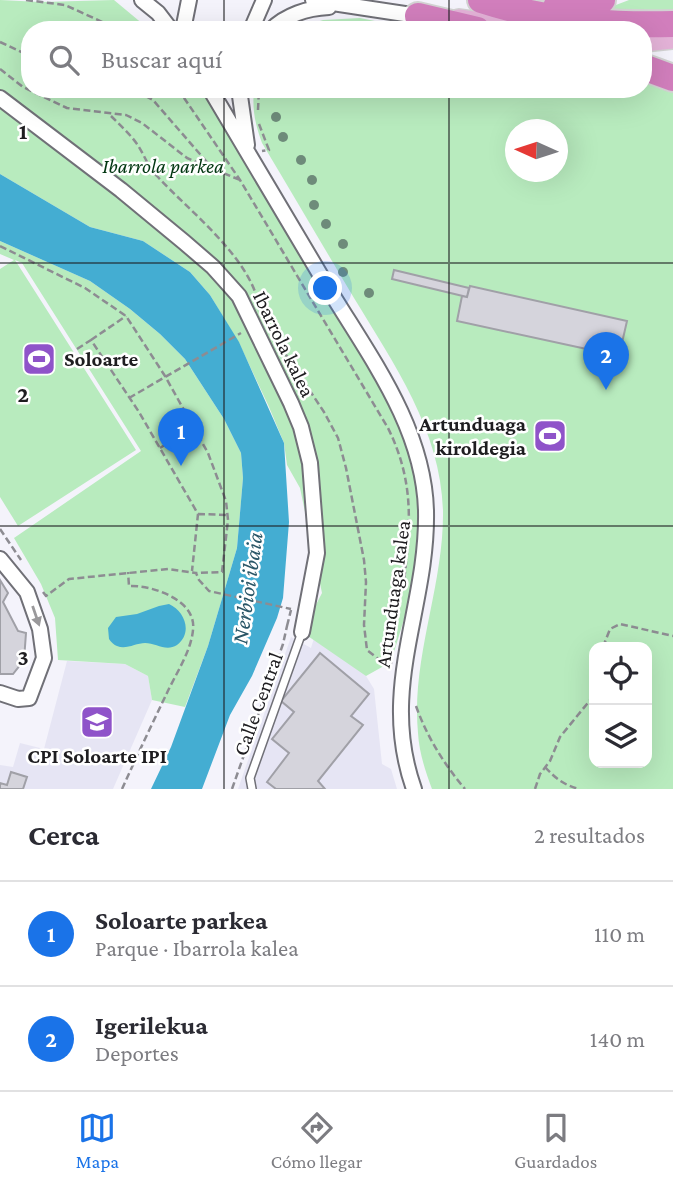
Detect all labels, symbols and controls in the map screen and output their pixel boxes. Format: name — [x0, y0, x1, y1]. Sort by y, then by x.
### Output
search box — [21, 21, 652, 98]
icon: search — [45, 41, 83, 79]
text: Buscar aquí — [101, 45, 222, 74]
text: 1 — [19, 118, 28, 144]
north arrow — [505, 119, 568, 182]
park label: Ibarrola parkea — [102, 154, 224, 178]
your location — [308, 271, 342, 305]
street label: Ibarrola kalea — [248, 287, 320, 401]
pin: 2 — [583, 332, 629, 390]
sports icon: Soloarte — [20, 340, 58, 378]
place label: Soloarte — [64, 347, 138, 371]
text: 2 — [17, 381, 29, 407]
pin: 1 — [158, 408, 204, 466]
place label: Artunduaga kiroldegia — [418, 412, 527, 460]
sports icon: Artunduaga kiroldegia — [531, 417, 569, 455]
street label: Artunduaga kalea — [371, 519, 415, 669]
water label: Nerbioi ibaia — [226, 530, 268, 646]
one-way arrow — [31, 605, 42, 626]
map controls — [589, 642, 652, 768]
button: locate — [589, 642, 652, 705]
text: 3 — [17, 644, 29, 670]
street label: Calle Central — [228, 649, 288, 759]
school or university icon: CPI Soloarte IPI — [78, 703, 116, 741]
button: layers — [589, 705, 652, 768]
place label: CPI Soloarte IPI — [27, 744, 167, 768]
text: Cerca — [28, 818, 99, 851]
text: 2 resultados — [534, 822, 645, 848]
text: Soloarte parkea — [95, 906, 268, 935]
text: 1 — [47, 921, 55, 947]
text: 110 m — [594, 921, 645, 947]
text: Parque · Ibarrola kalea — [95, 935, 299, 961]
text: Igerilekua — [95, 1011, 208, 1040]
text: 2 — [45, 1026, 57, 1052]
text: 140 m — [590, 1026, 645, 1052]
text: Deportes — [95, 1040, 179, 1066]
tab: Mapa — [76, 1109, 119, 1172]
tab: Cómo llegar — [271, 1109, 363, 1172]
tab: Guardados — [514, 1109, 597, 1172]

